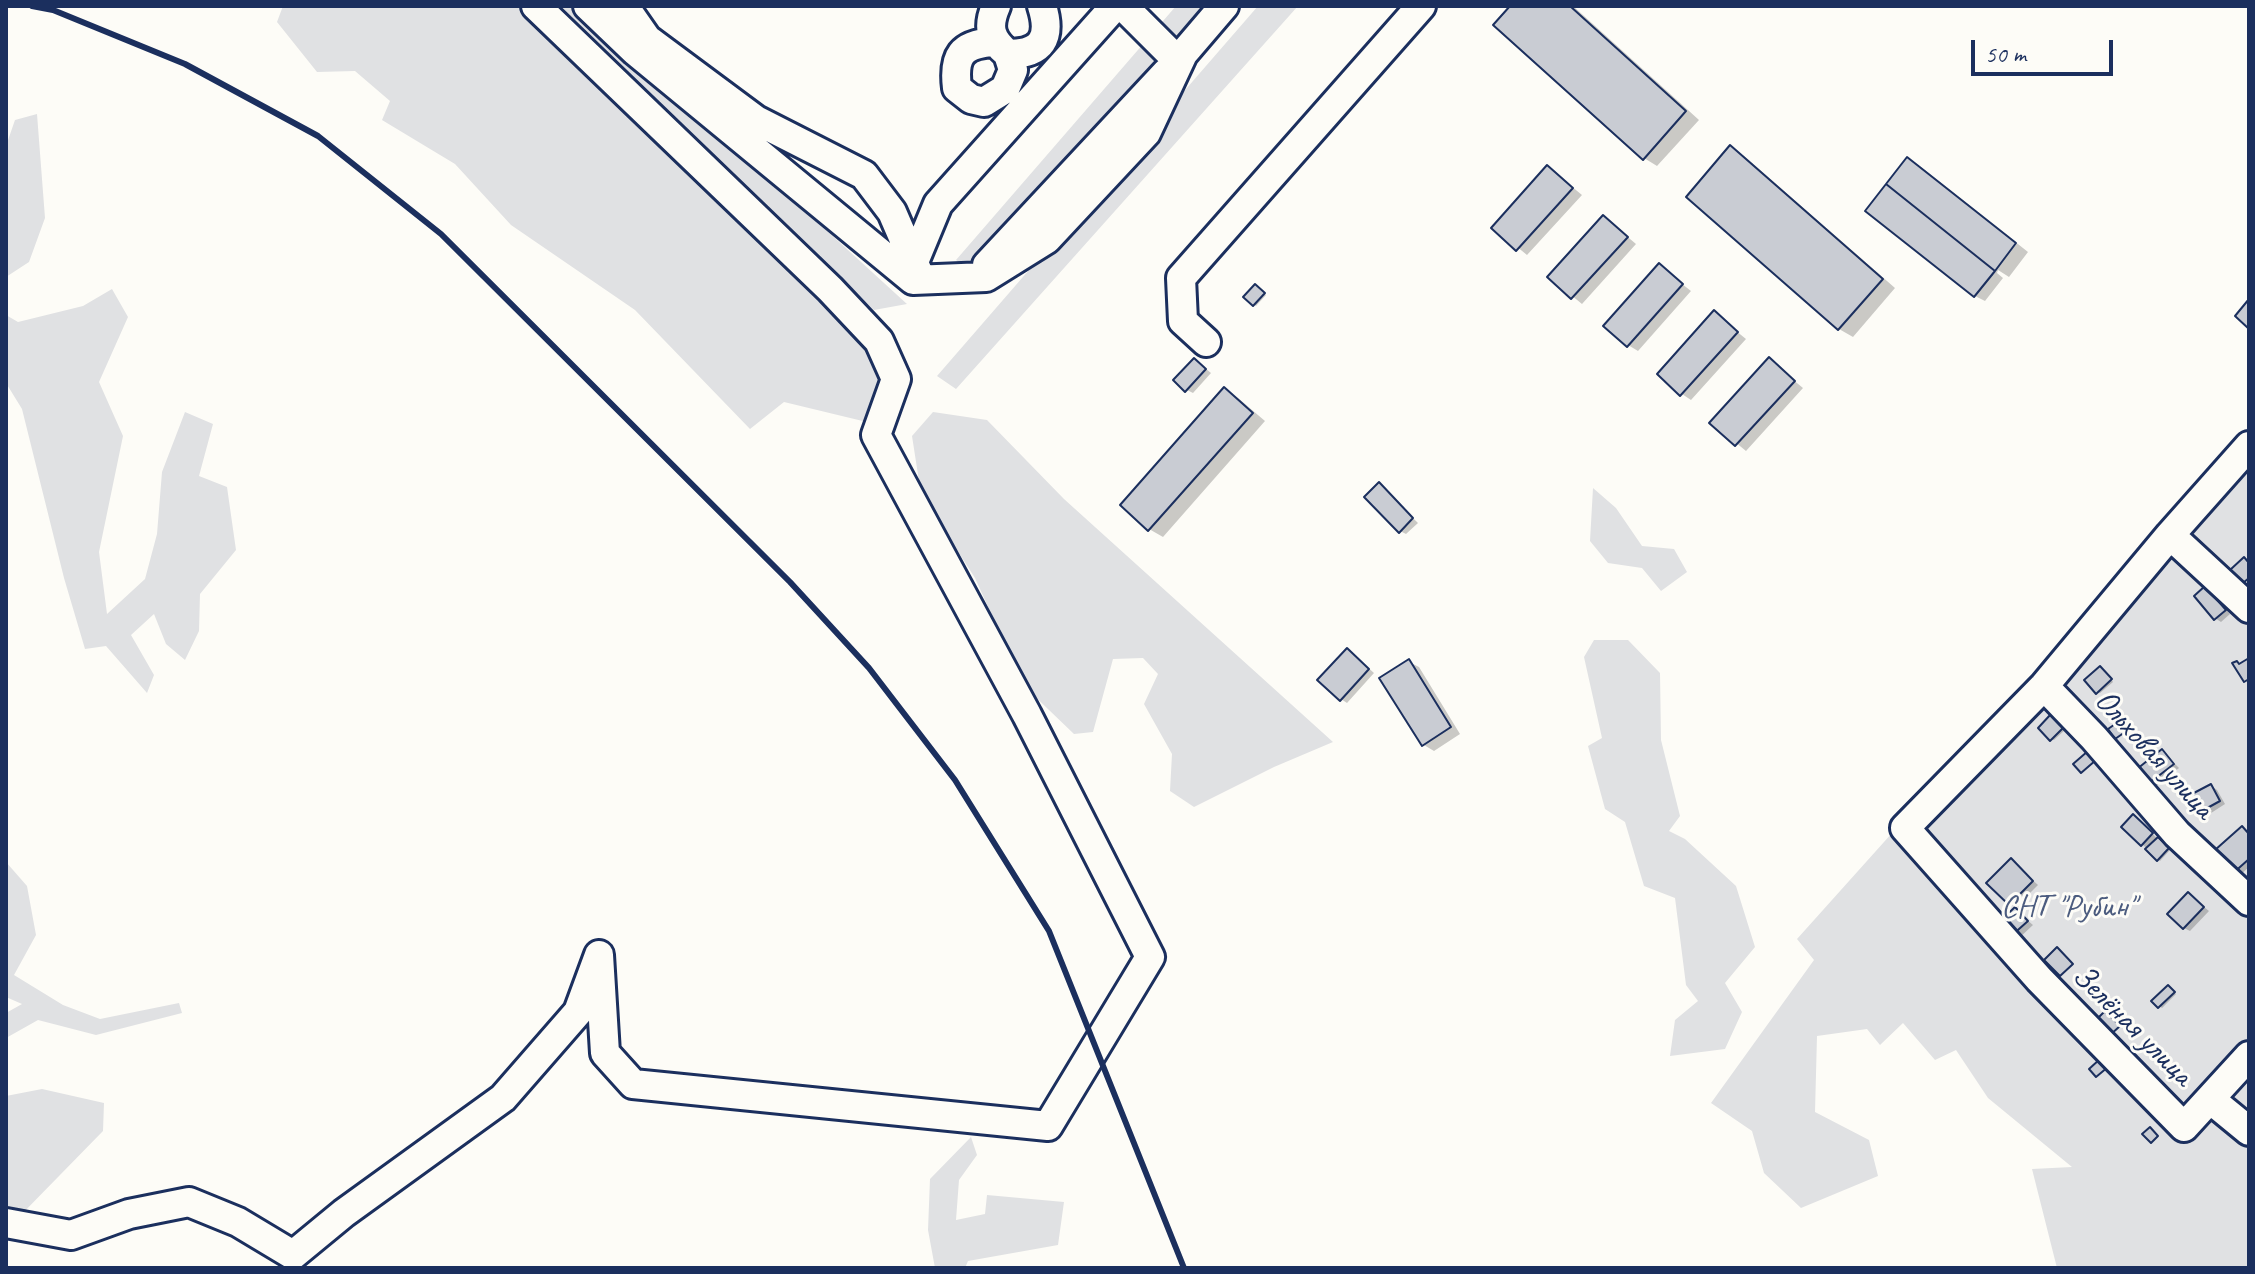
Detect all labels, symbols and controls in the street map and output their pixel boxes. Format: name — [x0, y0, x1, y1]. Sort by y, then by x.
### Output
scale bar — [1975, 24, 2117, 74]
text: 50 m — [1985, 39, 2026, 69]
street label: Ольховая улица — [2086, 682, 2222, 828]
park label: СНТ "Рубин" — [2001, 889, 2135, 927]
street label: Зелёная улица — [2063, 957, 2201, 1095]

